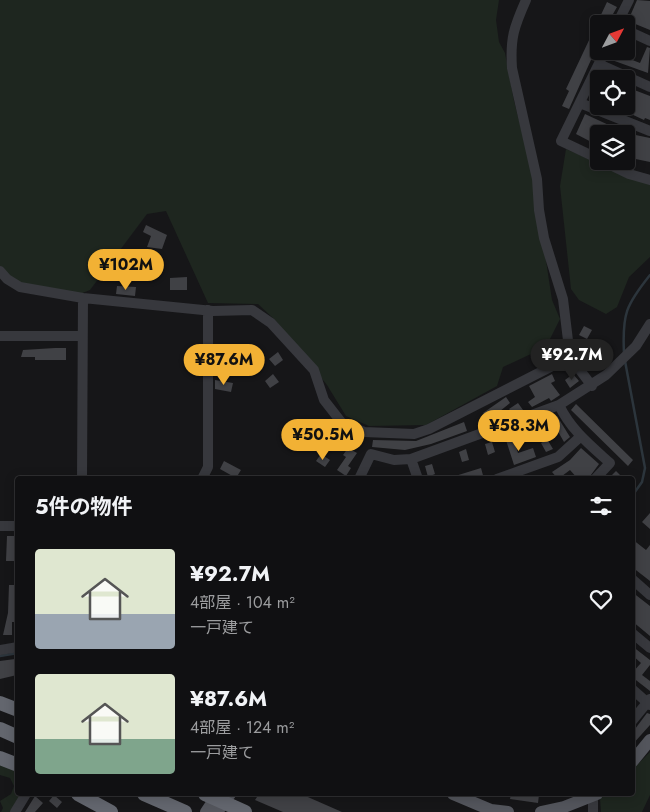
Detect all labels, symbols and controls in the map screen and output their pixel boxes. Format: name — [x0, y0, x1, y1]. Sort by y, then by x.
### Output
north arrow — [590, 15, 635, 60]
map controls — [590, 15, 635, 170]
button: locate — [590, 70, 635, 115]
button: layers — [590, 125, 635, 170]
pin: ¥102M — [91, 248, 161, 291]
text: ¥102M — [99, 253, 153, 276]
pin: ¥92.7M — [531, 338, 613, 381]
text: ¥92.7M — [542, 343, 602, 366]
pin: ¥87.6M — [183, 344, 265, 386]
text: ¥87.6M — [195, 348, 253, 371]
pin: ¥58.3M — [478, 410, 560, 452]
text: ¥58.3M — [489, 414, 549, 437]
pin: ¥50.5M — [282, 418, 364, 461]
text: ¥50.5M — [292, 423, 354, 446]
text: 5件の物件 — [35, 492, 133, 522]
icon: filters — [587, 492, 615, 520]
text: ¥92.7M — [190, 559, 270, 589]
icon: home — [75, 569, 135, 629]
icon: heart — [587, 585, 615, 613]
text: 4部屋 · 104 m² — [190, 591, 295, 614]
text: 一戸建て — [190, 616, 254, 639]
text: ¥87.6M — [190, 684, 267, 714]
icon: home — [75, 694, 135, 754]
icon: heart — [587, 710, 615, 738]
text: 4部屋 · 124 m² — [190, 716, 294, 739]
text: 一戸建て — [190, 741, 254, 764]

